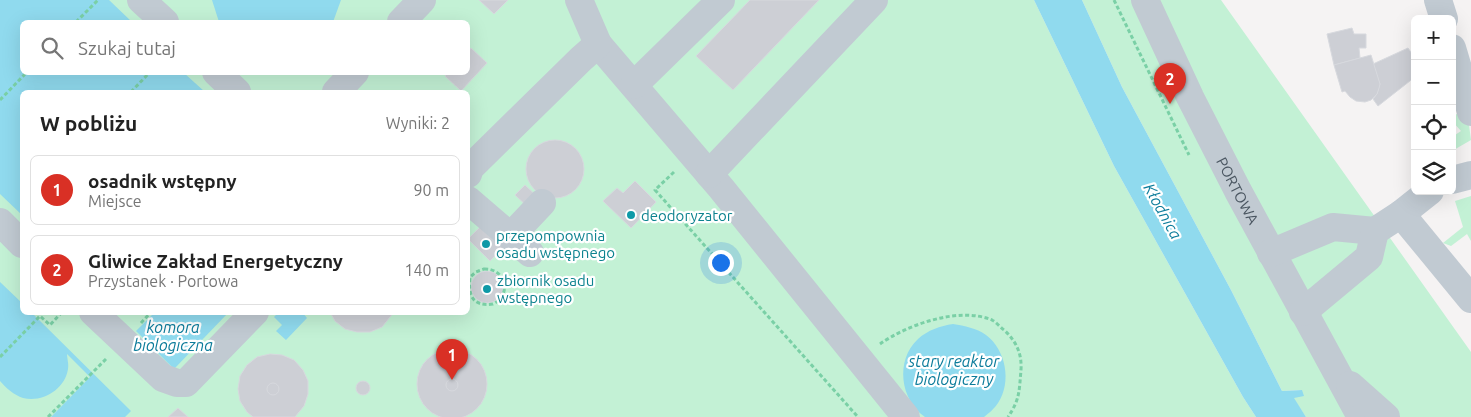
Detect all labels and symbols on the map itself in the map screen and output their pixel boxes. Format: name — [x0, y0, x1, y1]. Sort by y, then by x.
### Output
pin: 2 — [1154, 63, 1186, 104]
street label: PORTOWA — [1214, 154, 1263, 227]
water label: Kłodnica — [1140, 180, 1186, 242]
place label: deodoryzator — [641, 207, 733, 224]
marker: deodoryzator — [625, 209, 637, 221]
place label: przepompownia osadu wstępnego — [496, 227, 615, 261]
marker: przepompownia osadu wstępnego — [480, 238, 492, 250]
your location — [708, 250, 734, 276]
place label: zbiornik osadu wstępnego — [497, 272, 594, 306]
marker: zbiornik osadu wstępnego — [481, 283, 493, 295]
water label: komora biologiczna — [133, 318, 213, 354]
pin: 1 — [436, 339, 468, 380]
water label: stary reaktor biologiczny — [908, 352, 1000, 388]

